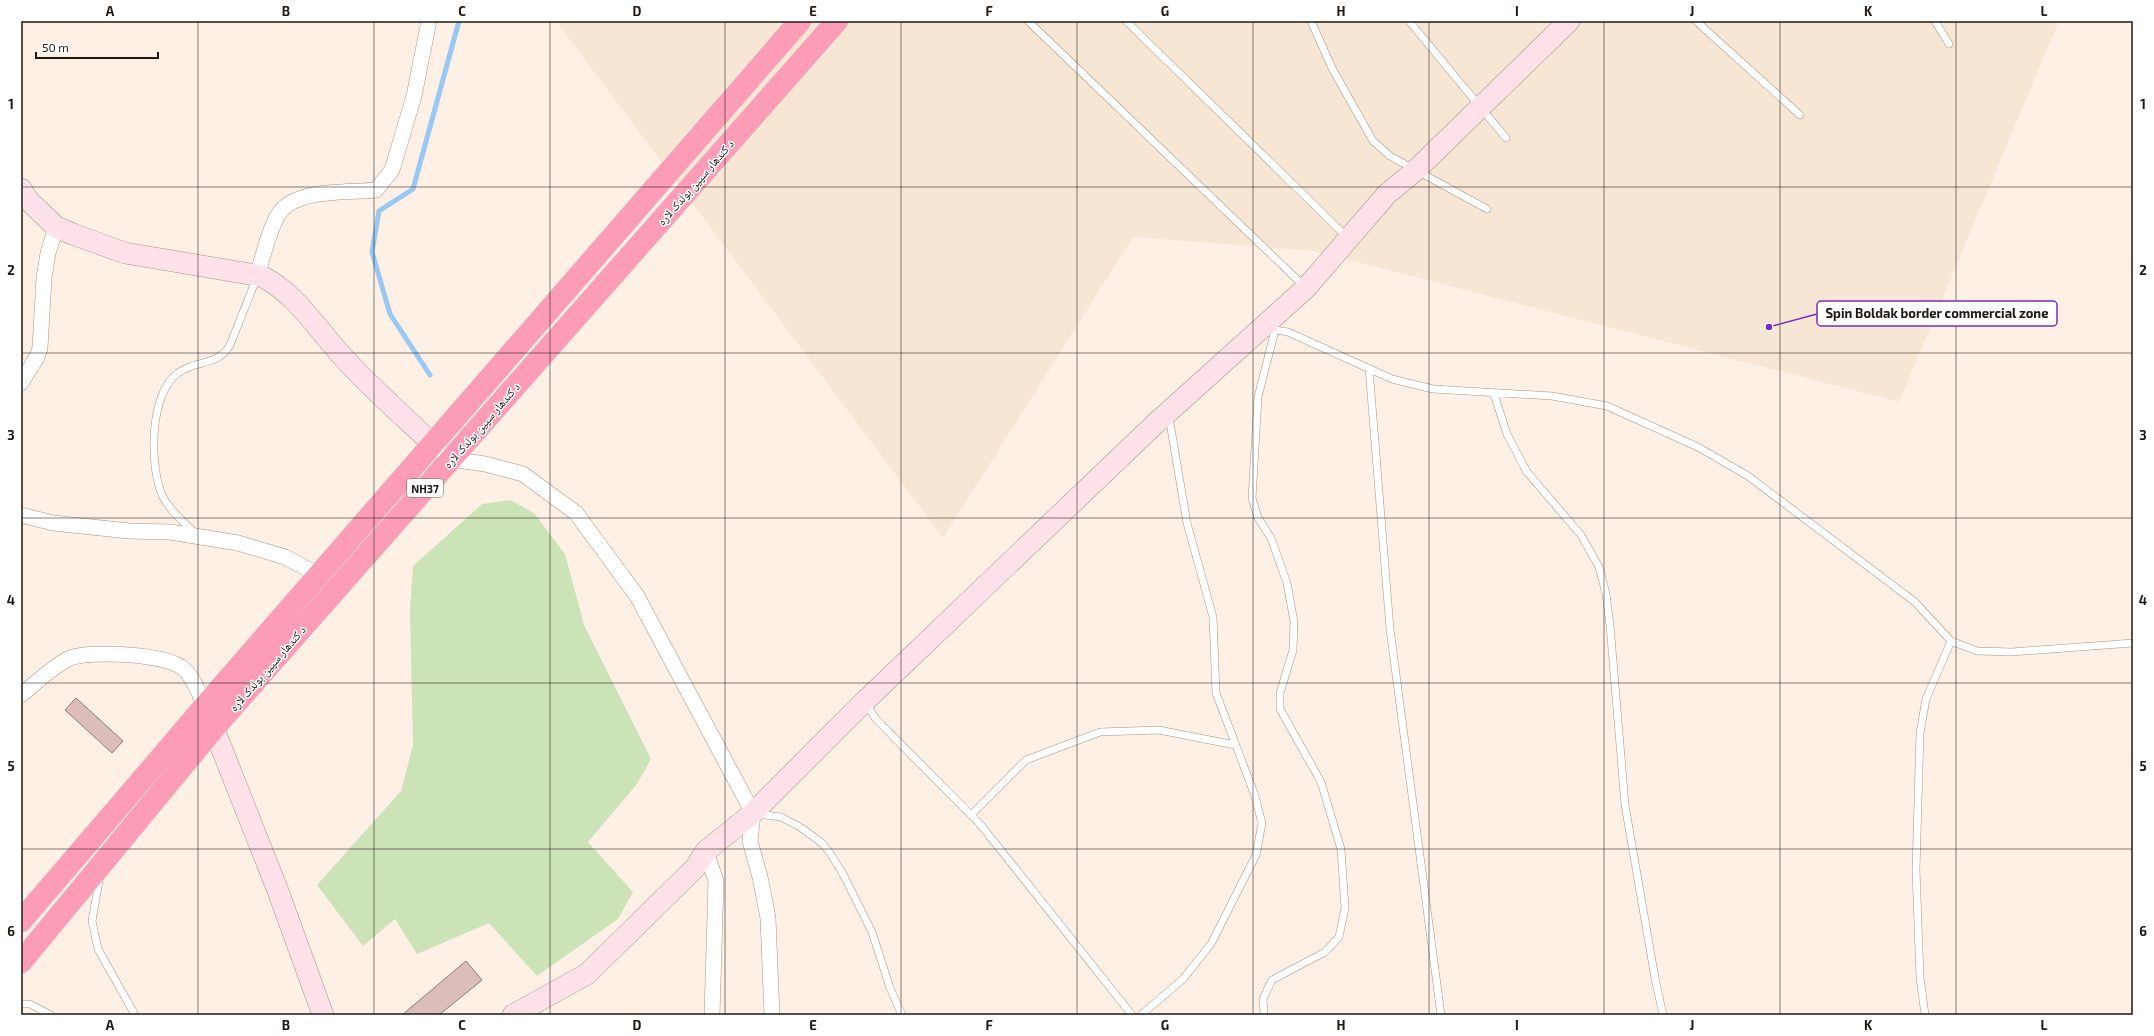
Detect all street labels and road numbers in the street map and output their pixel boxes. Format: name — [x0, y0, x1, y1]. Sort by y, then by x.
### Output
street label: د کندهار سپین بولدک لاره — [654, 136, 737, 229]
street label: د کندهار سپین بولدک لاره — [440, 379, 523, 472]
road number: NH37 — [407, 479, 443, 497]
street label: د کندهار سپین بولدک لاره — [226, 622, 309, 715]

